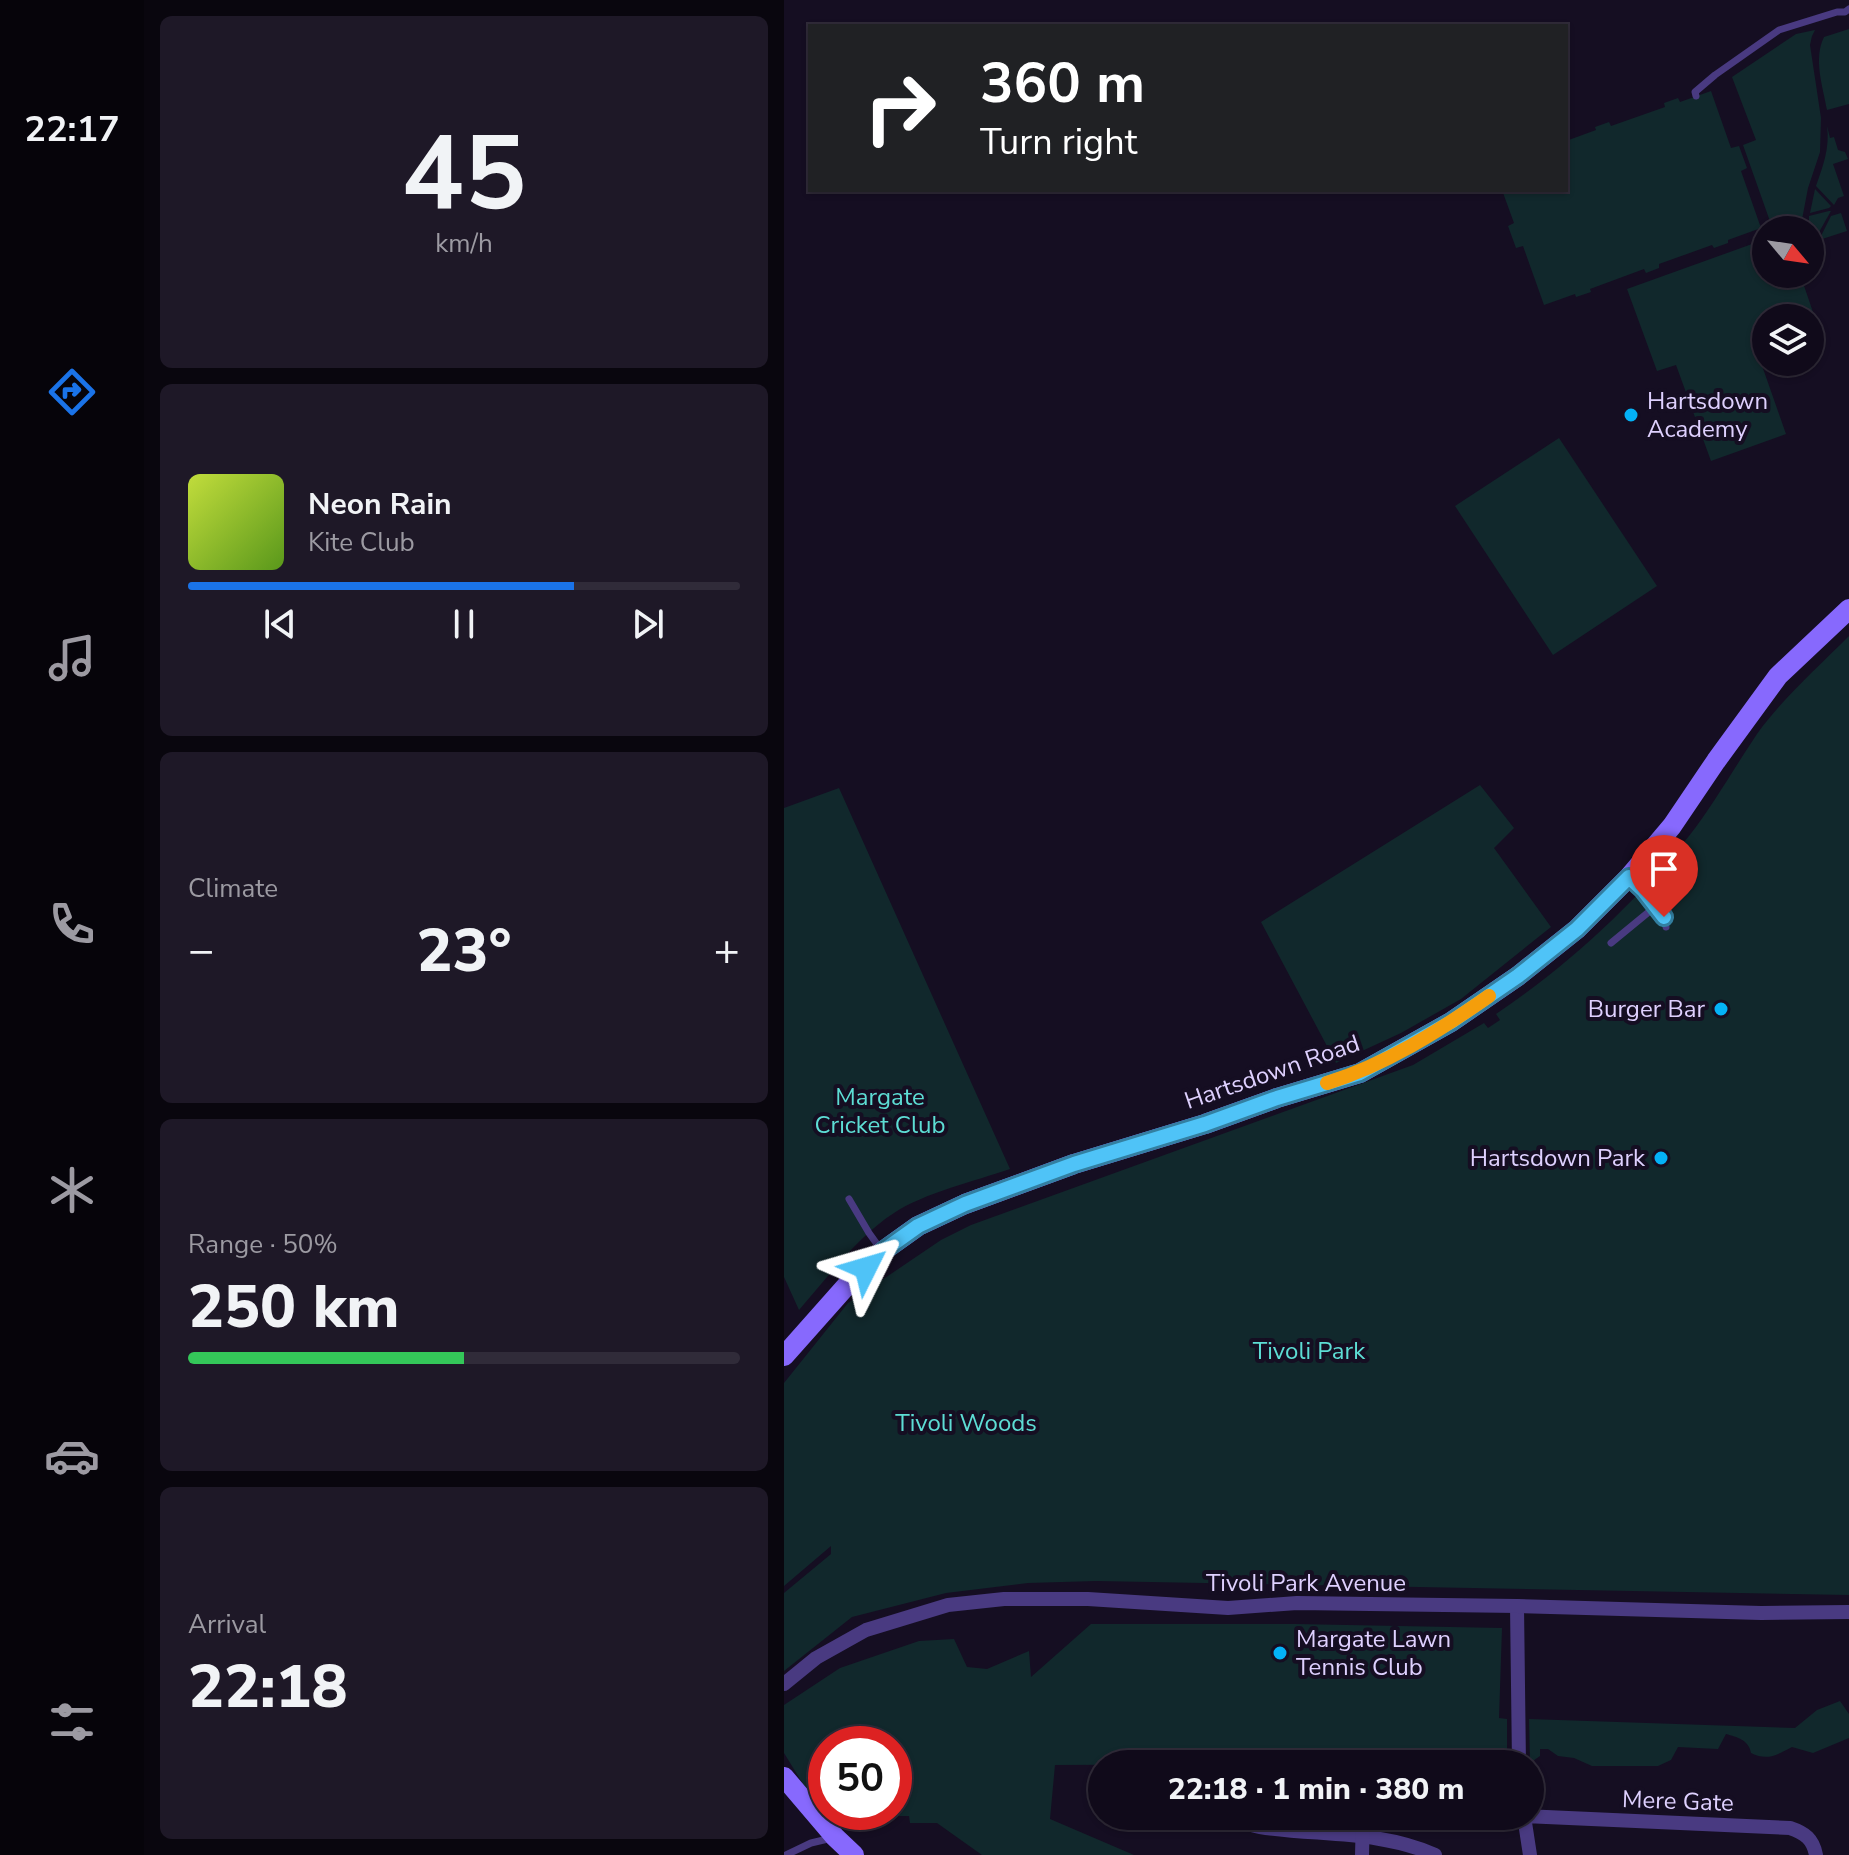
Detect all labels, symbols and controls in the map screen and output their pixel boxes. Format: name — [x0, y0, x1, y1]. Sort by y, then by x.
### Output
text: 360 m — [980, 45, 1145, 122]
icon: right — [848, 56, 952, 160]
text: 45 — [402, 103, 526, 245]
text: 22:17 — [24, 105, 120, 154]
text: Turn right — [980, 118, 1137, 167]
north arrow — [1752, 216, 1824, 288]
map controls — [1752, 216, 1824, 376]
text: km/h — [435, 226, 493, 261]
button: layers — [1752, 304, 1824, 376]
icon: directions — [44, 364, 100, 420]
place label: Hartsdown Academy — [1647, 385, 1768, 445]
marker: Hartsdown Academy — [1622, 406, 1640, 424]
text: Neon Rain — [308, 484, 452, 525]
text: Kite Club — [308, 525, 415, 560]
icon: previous — [258, 602, 302, 646]
icon: pause — [442, 602, 486, 646]
icon: next — [626, 602, 670, 646]
icon: music — [44, 630, 100, 686]
pin — [1630, 835, 1698, 917]
icon: arrive — [1642, 847, 1686, 891]
text: Climate — [188, 871, 278, 906]
icon: phone — [44, 896, 100, 952]
text: 23° — [416, 910, 512, 992]
text: − — [188, 921, 214, 981]
text: + — [714, 921, 740, 981]
place label: Burger Bar — [1588, 993, 1705, 1025]
marker: Burger Bar — [1712, 1000, 1730, 1018]
street label: Hartsdown Road — [1180, 1027, 1364, 1117]
park label: Margate Cricket Club — [814, 1081, 946, 1141]
place label: Hartsdown Park — [1470, 1142, 1646, 1174]
marker: Hartsdown Park — [1652, 1149, 1670, 1167]
icon: climate — [44, 1162, 100, 1218]
position arrow — [824, 1226, 908, 1310]
text: Range · 50% — [188, 1227, 338, 1262]
text: 250 km — [188, 1266, 400, 1348]
park label: Tivoli Park — [1253, 1335, 1366, 1367]
park label: Tivoli Woods — [895, 1407, 1037, 1439]
icon: car — [44, 1428, 100, 1484]
street label: Tivoli Park Avenue — [1206, 1567, 1406, 1599]
text: Arrival — [188, 1607, 266, 1642]
place label: Margate Lawn Tennis Club — [1296, 1623, 1451, 1683]
marker: Margate Lawn Tennis Club — [1271, 1644, 1289, 1662]
text: 22:18 — [188, 1646, 348, 1728]
icon: filters — [44, 1694, 100, 1750]
speed limit sign: 50 — [808, 1726, 912, 1830]
text: 22:18 · 1 min · 380 m — [1168, 1769, 1464, 1810]
street label: Mere Gate — [1622, 1783, 1734, 1819]

